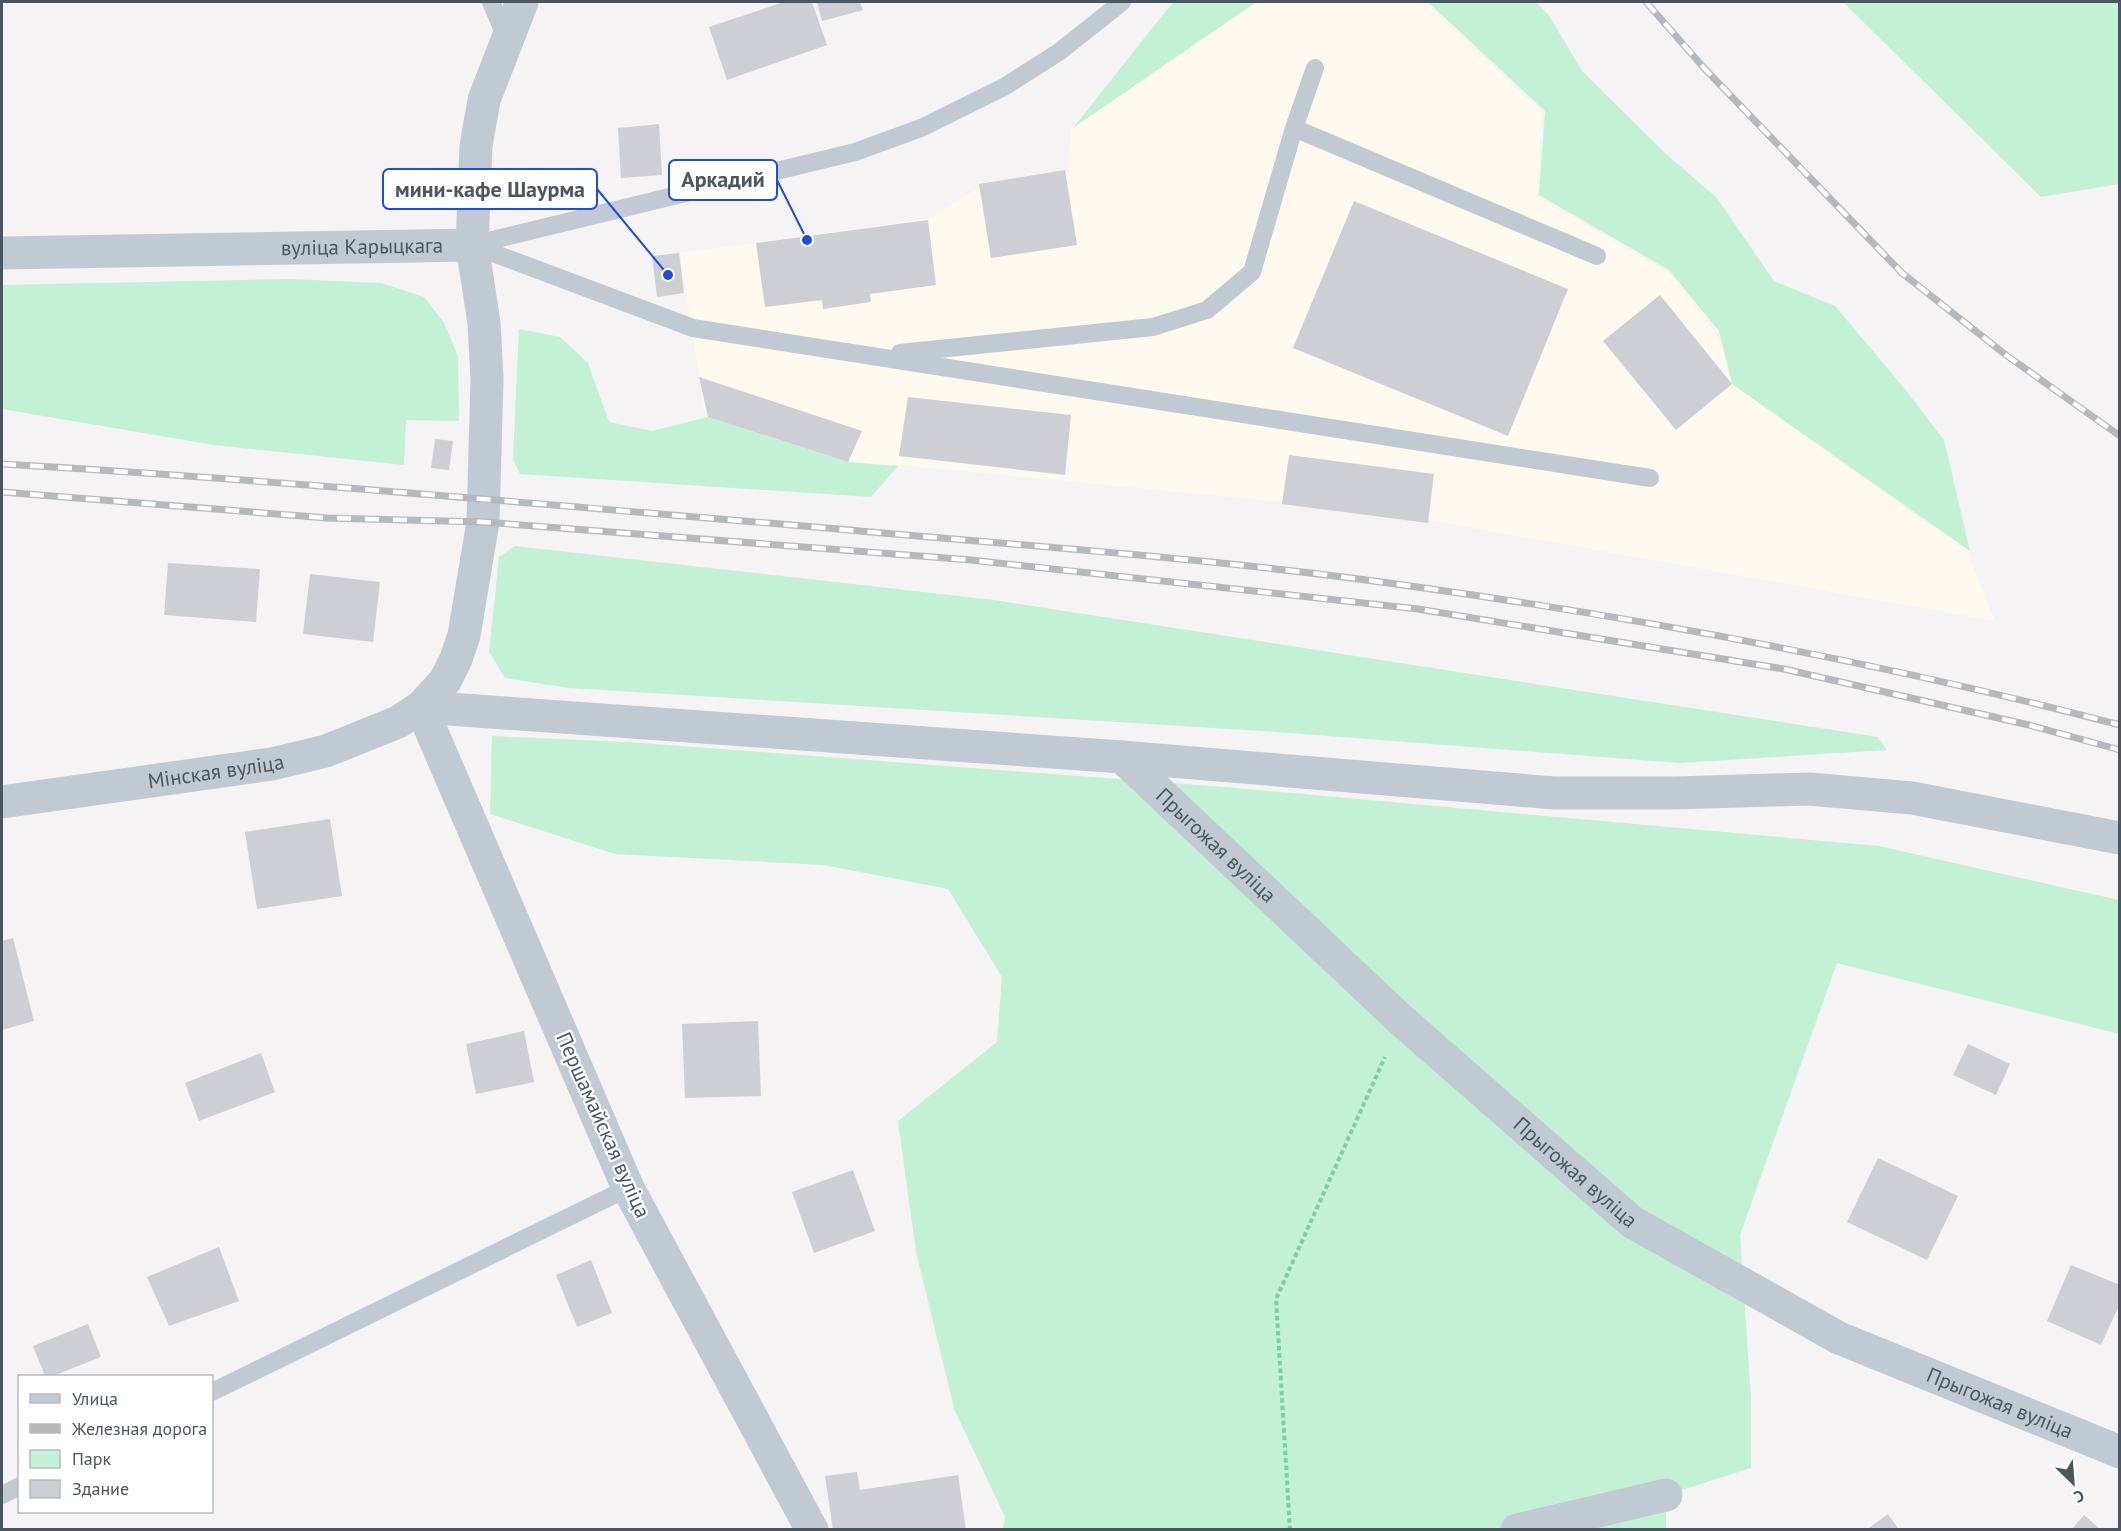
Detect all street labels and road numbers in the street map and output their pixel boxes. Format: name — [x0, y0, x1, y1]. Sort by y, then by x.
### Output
street label: вуліца Карыцкага — [281, 231, 443, 261]
street label: Мінская вуліца — [146, 748, 287, 794]
street label: Прыгожая вуліца — [1150, 782, 1282, 908]
street label: Першамайская вуліца — [550, 1028, 657, 1222]
street label: Прыгожая вуліца — [1508, 1111, 1643, 1233]
street label: Прыгожая вуліца — [1923, 1361, 2077, 1445]

